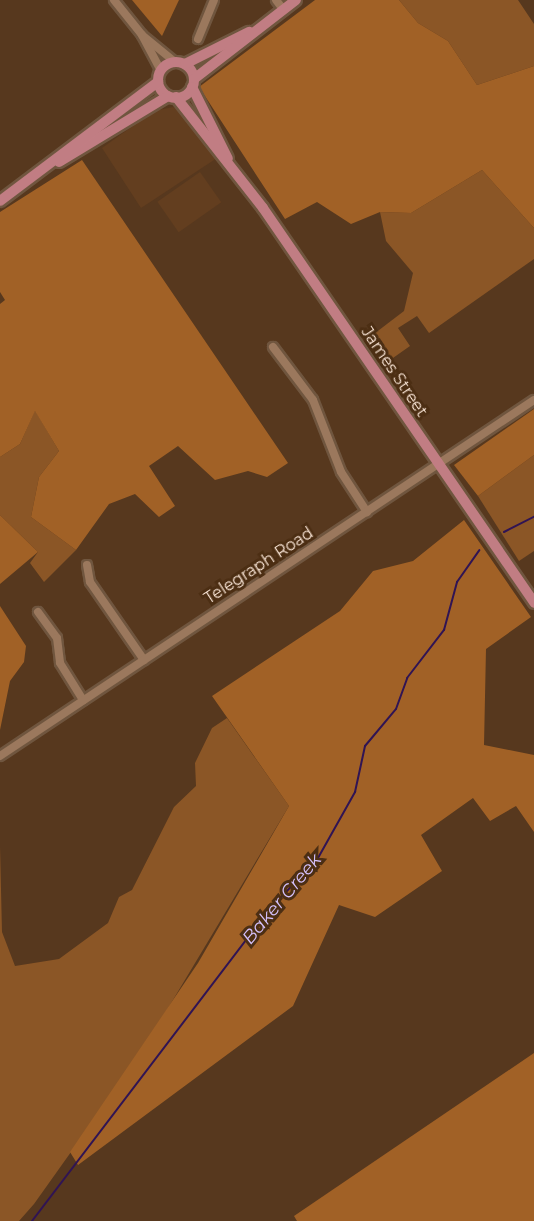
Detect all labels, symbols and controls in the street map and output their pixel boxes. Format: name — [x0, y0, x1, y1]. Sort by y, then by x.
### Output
street label: James Street — [357, 323, 431, 421]
street label: Telegraph Road — [201, 524, 317, 608]
water label: Baker Creek — [238, 849, 326, 949]

